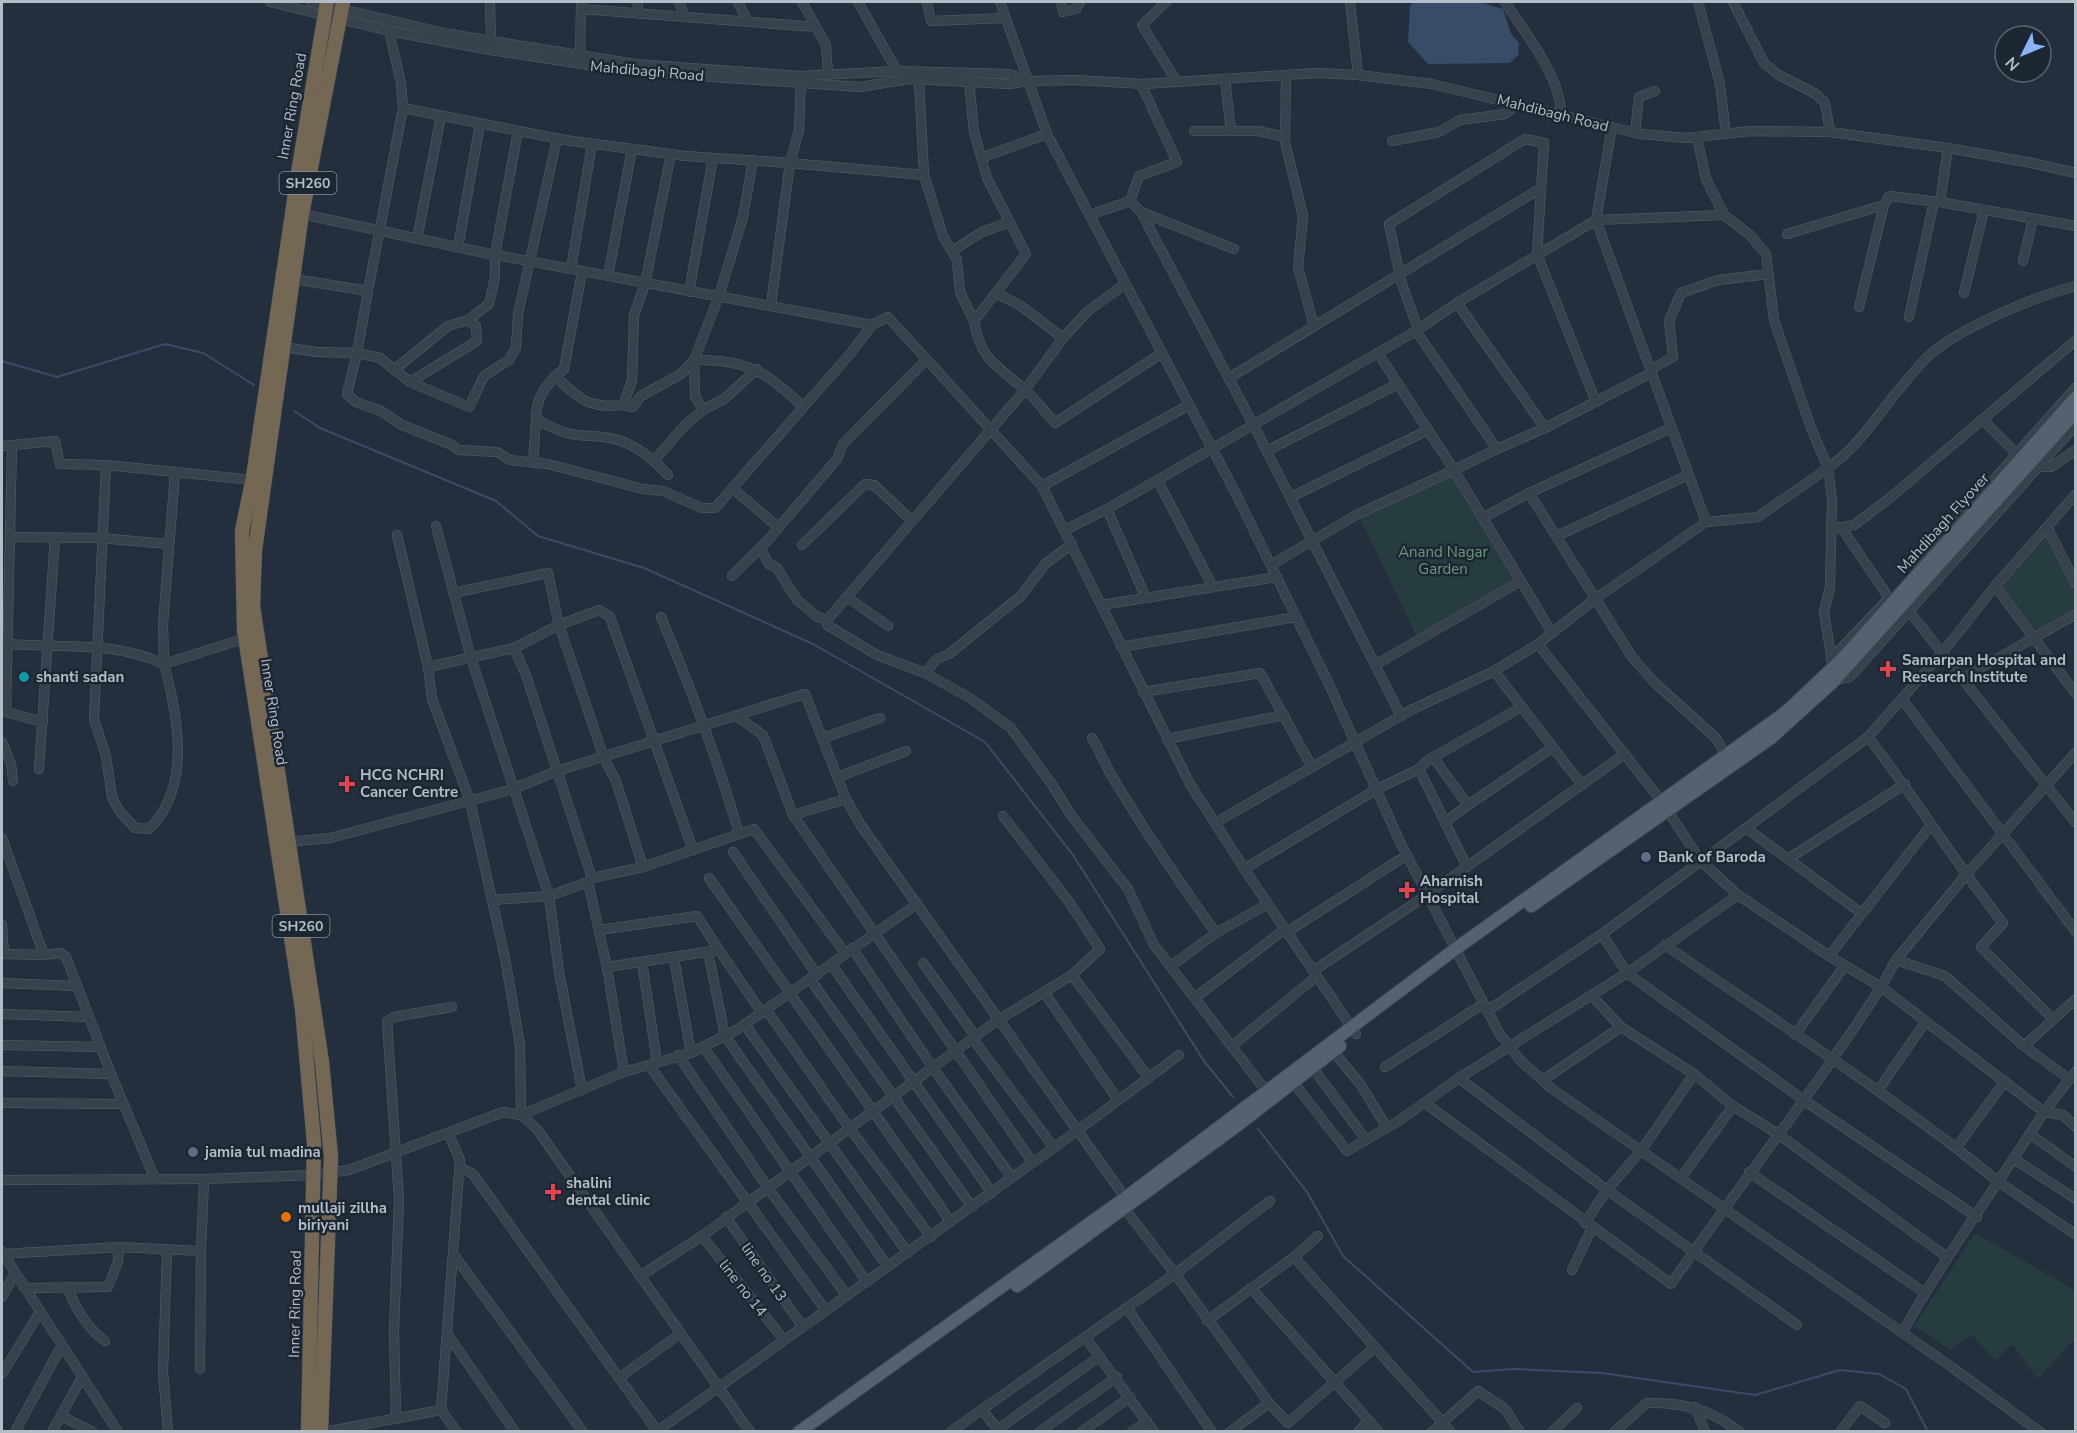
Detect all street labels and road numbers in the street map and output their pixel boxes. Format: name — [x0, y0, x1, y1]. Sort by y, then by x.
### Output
street label: Inner Ring Road — [273, 51, 311, 161]
street label: Mahdibagh Road — [589, 56, 705, 86]
street label: Mahdibagh Road — [1495, 89, 1611, 137]
road number: SH260 — [280, 172, 336, 194]
street label: Mahdibagh Flyover — [1893, 468, 1994, 578]
street label: Inner Ring Road — [256, 657, 292, 767]
road number: SH260 — [272, 915, 330, 937]
street label: line no 13 — [737, 1239, 791, 1305]
street label: Inner Ring Road — [284, 1250, 306, 1358]
street label: line no 14 — [714, 1255, 772, 1321]

